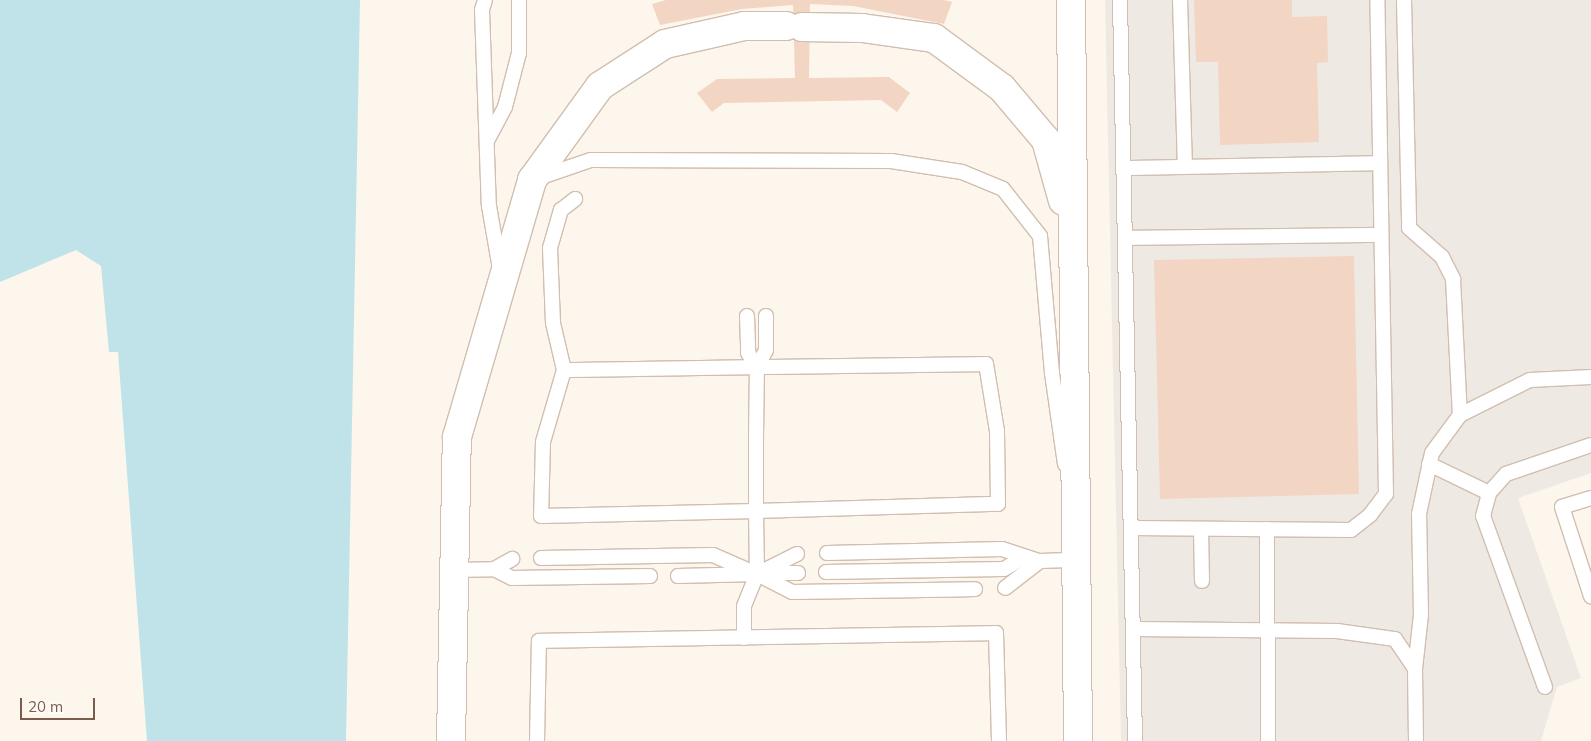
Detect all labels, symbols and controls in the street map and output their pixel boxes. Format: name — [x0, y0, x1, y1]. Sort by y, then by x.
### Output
scale bar — [22, 688, 98, 720]
text: 20 m — [28, 697, 63, 716]

